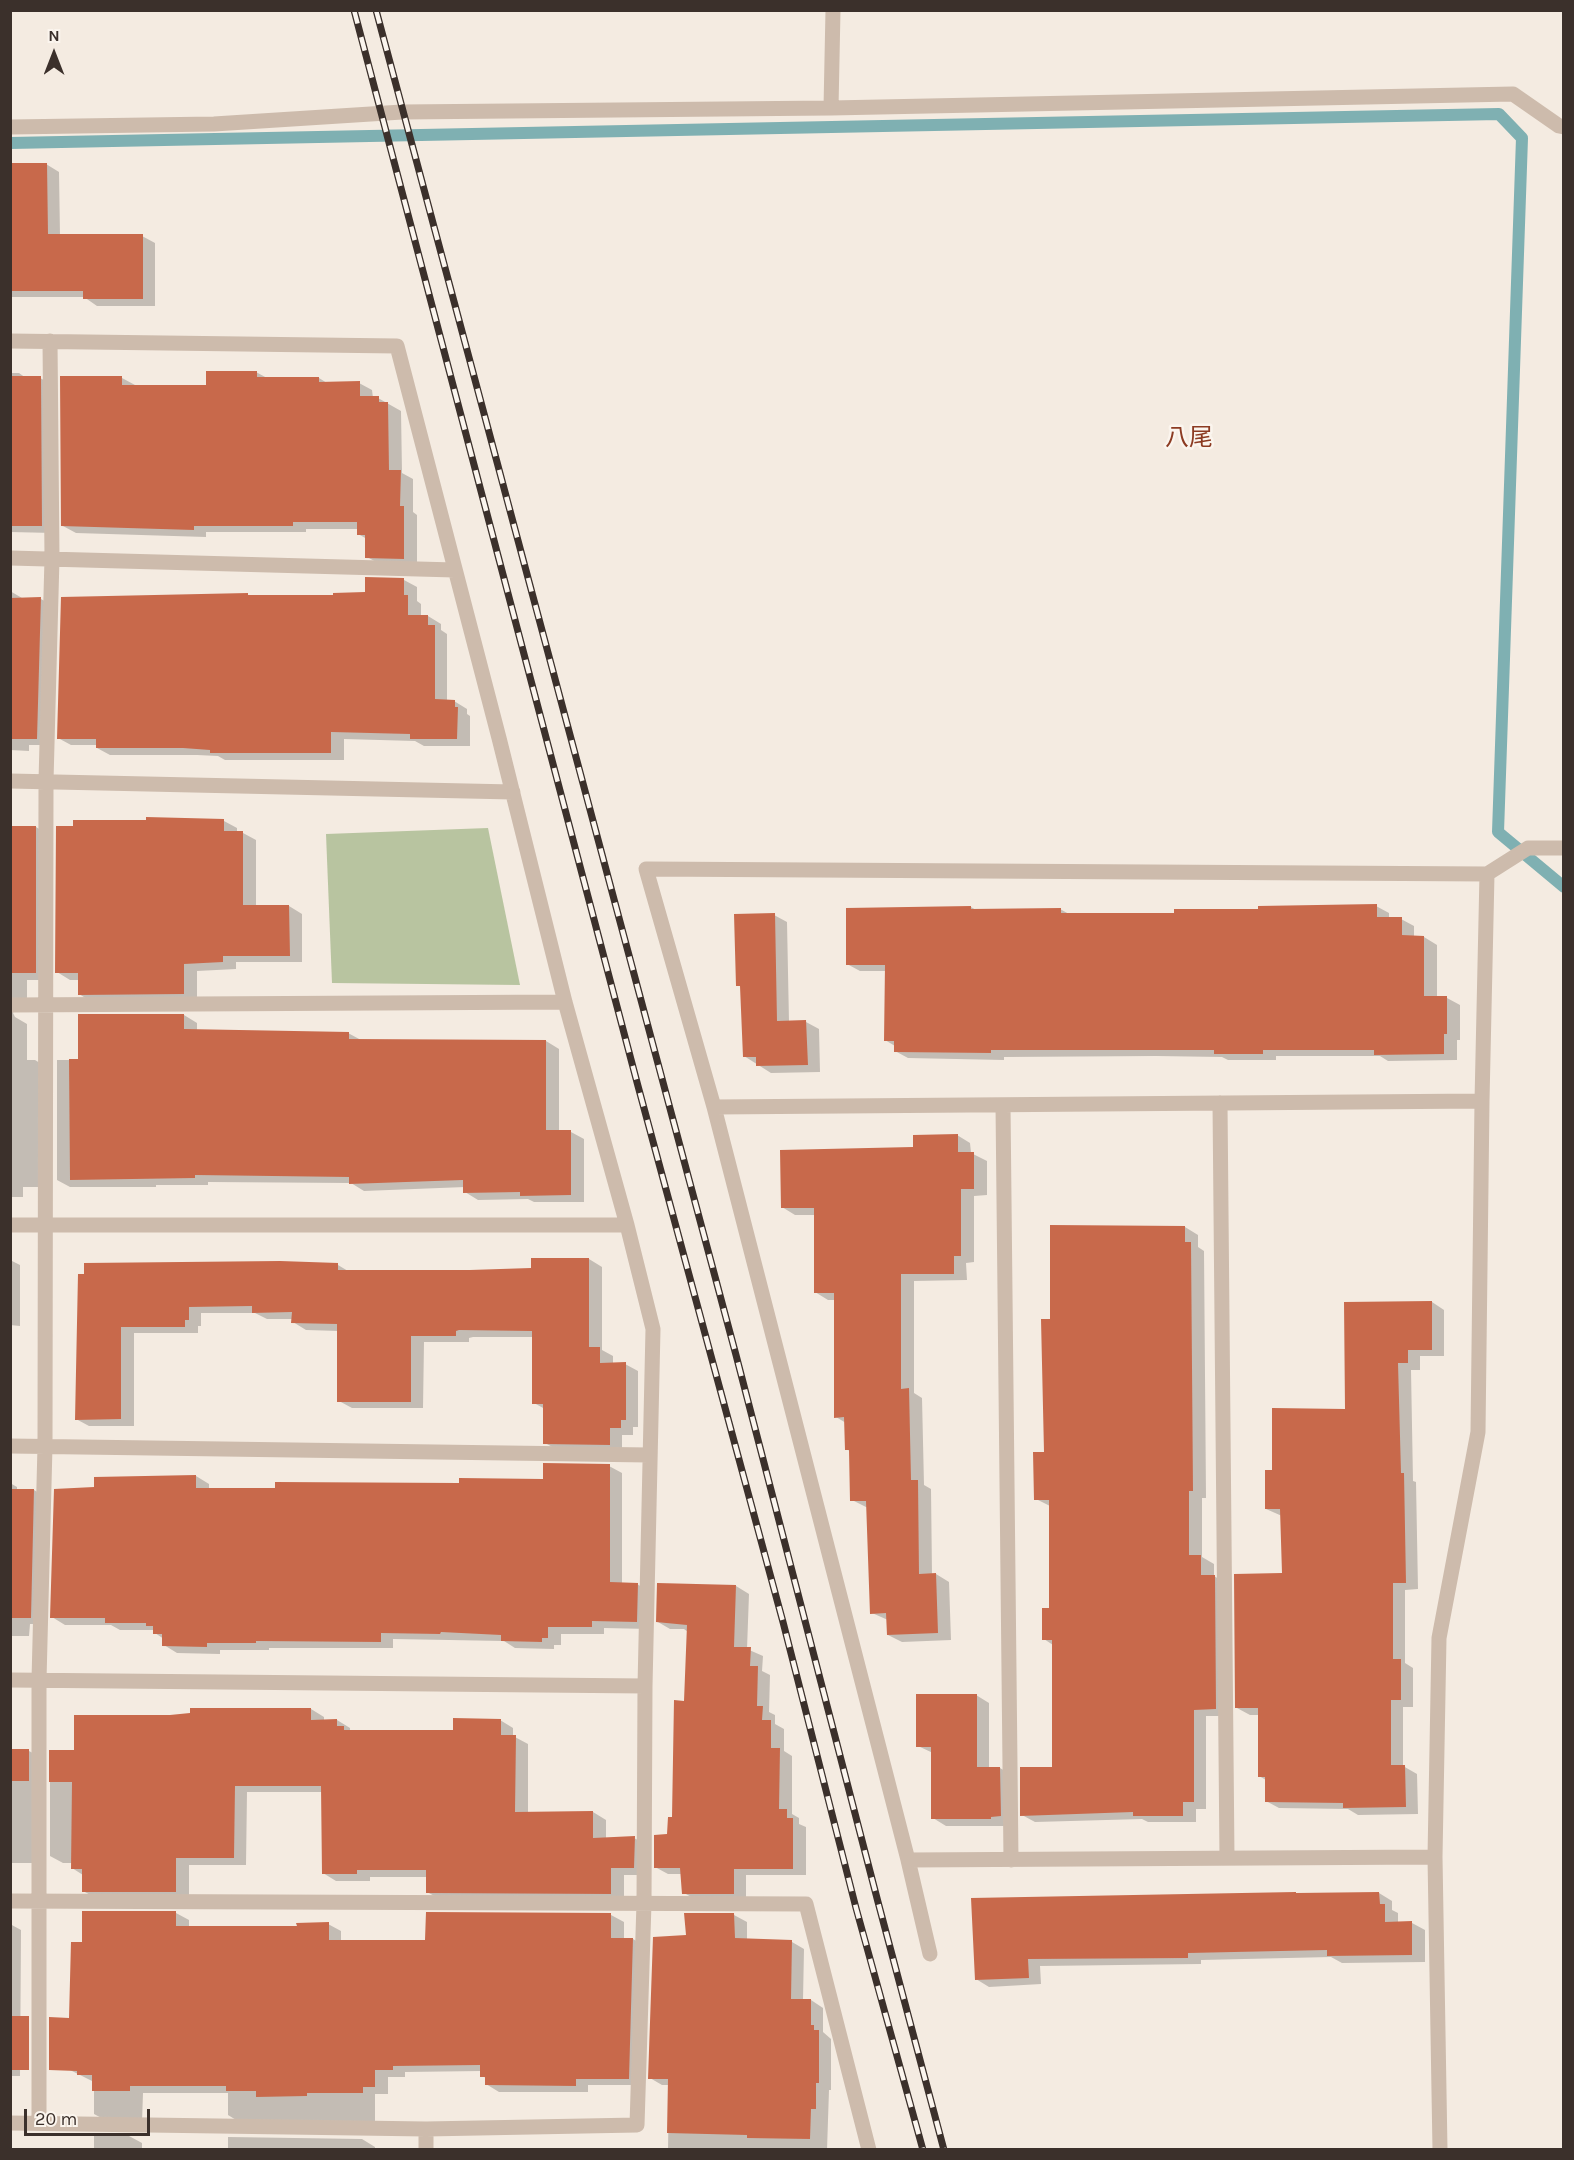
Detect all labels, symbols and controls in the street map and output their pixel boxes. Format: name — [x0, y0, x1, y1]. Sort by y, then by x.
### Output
north arrow — [24, 24, 84, 84]
text: N — [48, 26, 60, 45]
district label: 八尾 — [1165, 424, 1213, 452]
scale bar — [27, 2097, 153, 2135]
text: 20 m — [35, 2108, 77, 2130]

